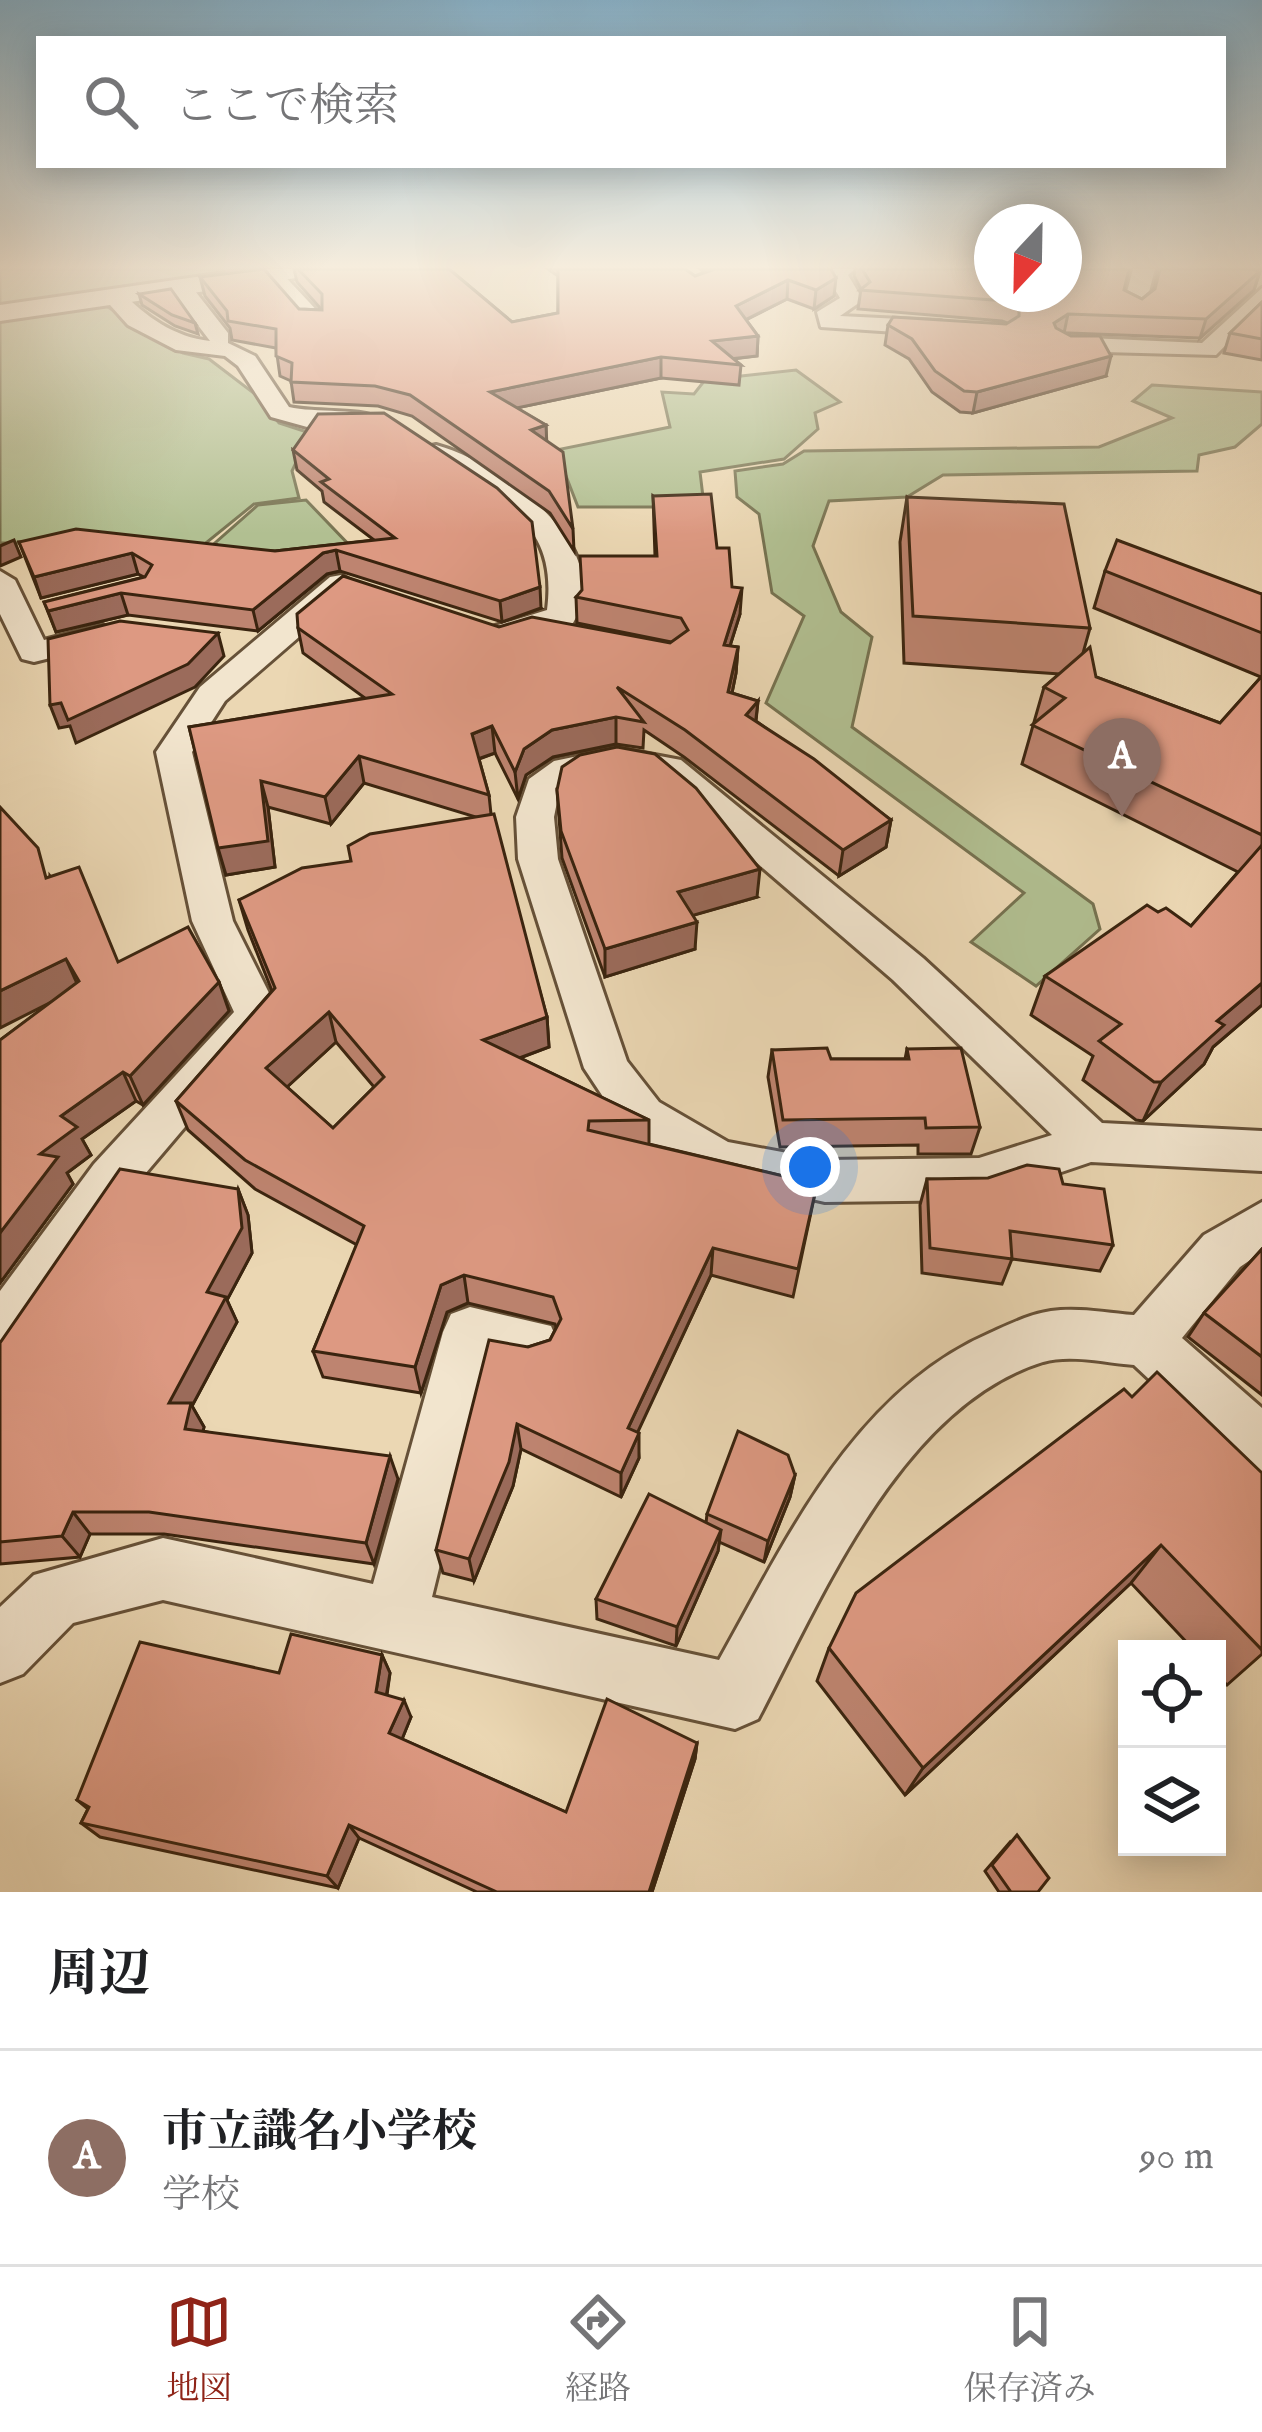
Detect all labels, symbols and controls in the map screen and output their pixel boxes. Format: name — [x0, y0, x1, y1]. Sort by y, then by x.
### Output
search box — [36, 36, 1226, 168]
icon: search — [78, 69, 144, 135]
text: ここで検索 — [174, 79, 399, 136]
north arrow — [974, 204, 1082, 312]
pin: A — [1083, 718, 1161, 817]
your location — [780, 1137, 840, 1197]
map controls — [1118, 1640, 1226, 1856]
button: locate — [1118, 1640, 1226, 1748]
button: layers — [1118, 1748, 1226, 1856]
text: 周辺 — [48, 1944, 150, 2009]
text: 市立識名小学校 — [162, 2105, 477, 2162]
text: A — [74, 2133, 100, 2182]
text: 90 m — [1139, 2133, 1214, 2182]
text: 学校 — [162, 2172, 240, 2221]
tab: 地図 — [166, 2289, 232, 2411]
tab: 経路 — [565, 2289, 631, 2411]
tab: 保存済み — [964, 2289, 1096, 2411]

